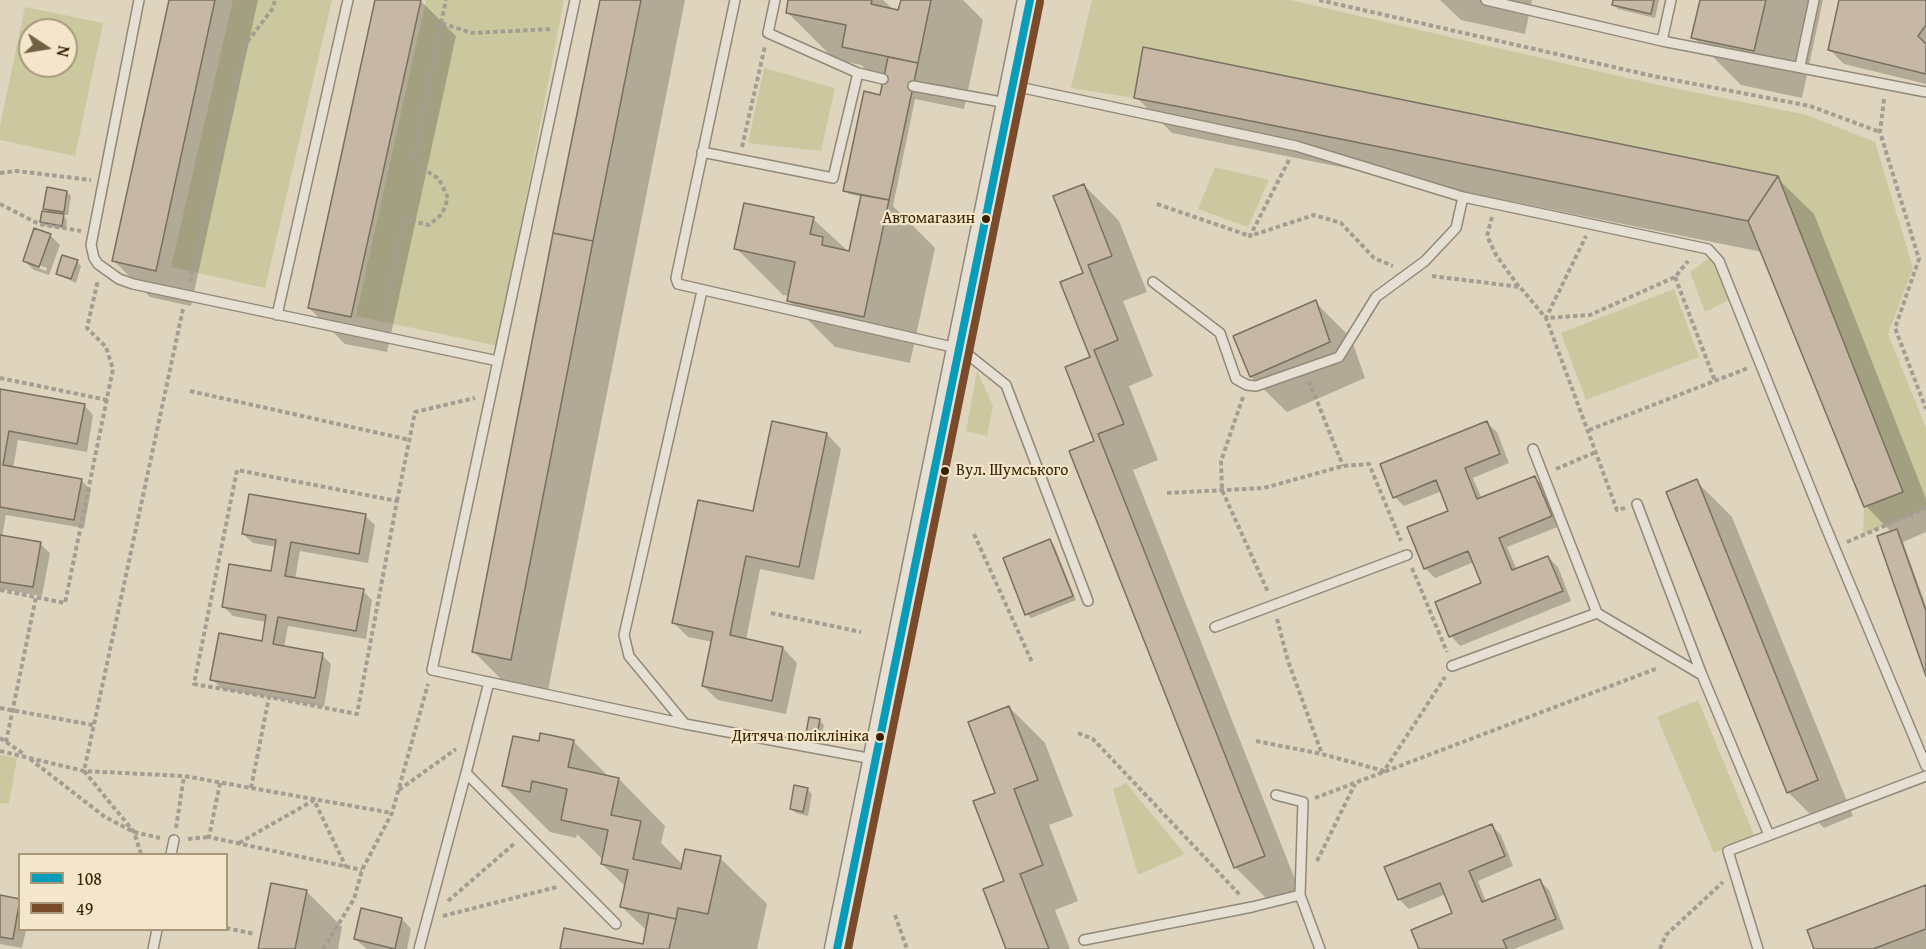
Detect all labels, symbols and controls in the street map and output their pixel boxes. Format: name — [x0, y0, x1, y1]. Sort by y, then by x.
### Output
north arrow — [18, 18, 78, 78]
text: N — [51, 44, 77, 59]
place label: Автомагазин — [882, 209, 975, 229]
marker: Автомагазин — [980, 213, 992, 225]
place label: Вул. Шумського — [956, 461, 1069, 481]
marker: Вул. Шумського — [939, 465, 951, 477]
place label: Дитяча поліклініка — [732, 727, 869, 747]
marker: Дитяча поліклініка — [874, 731, 886, 743]
legend — [18, 853, 228, 931]
text: 108 — [76, 865, 102, 892]
text: 49 — [76, 895, 93, 922]

